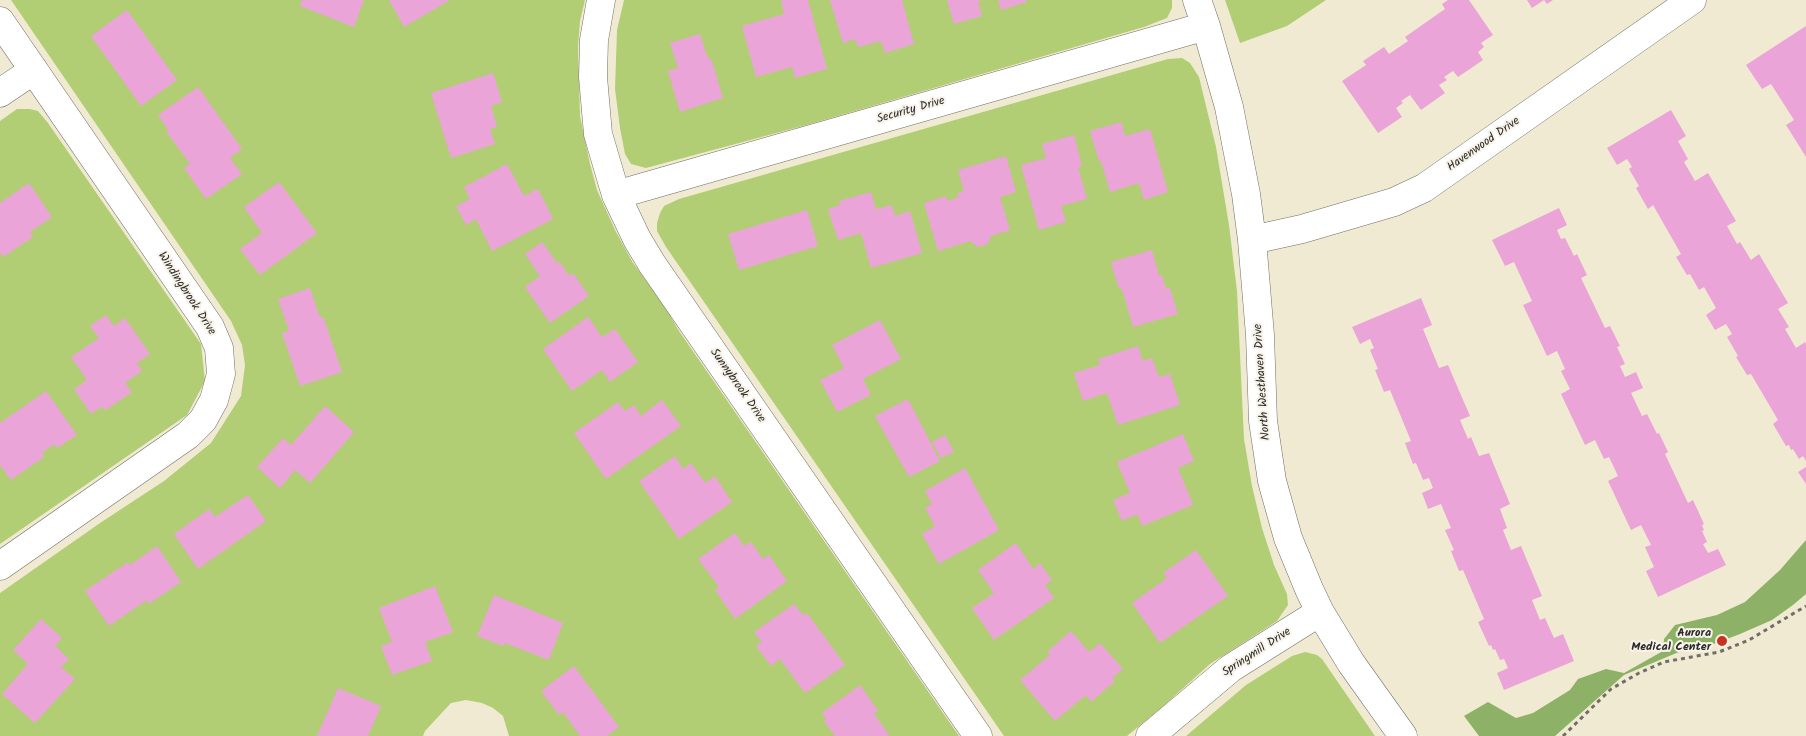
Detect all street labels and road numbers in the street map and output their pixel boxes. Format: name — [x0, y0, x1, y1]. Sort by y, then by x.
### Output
street label: Security Drive — [875, 94, 947, 128]
street label: Havenwood Drive — [1445, 115, 1523, 175]
street label: Windingbrook Drive — [154, 250, 218, 338]
street label: North Westhaven Drive — [1252, 323, 1274, 441]
street label: Sunnybrook Drive — [706, 346, 768, 426]
street label: Springmill Drive — [1220, 625, 1294, 681]

